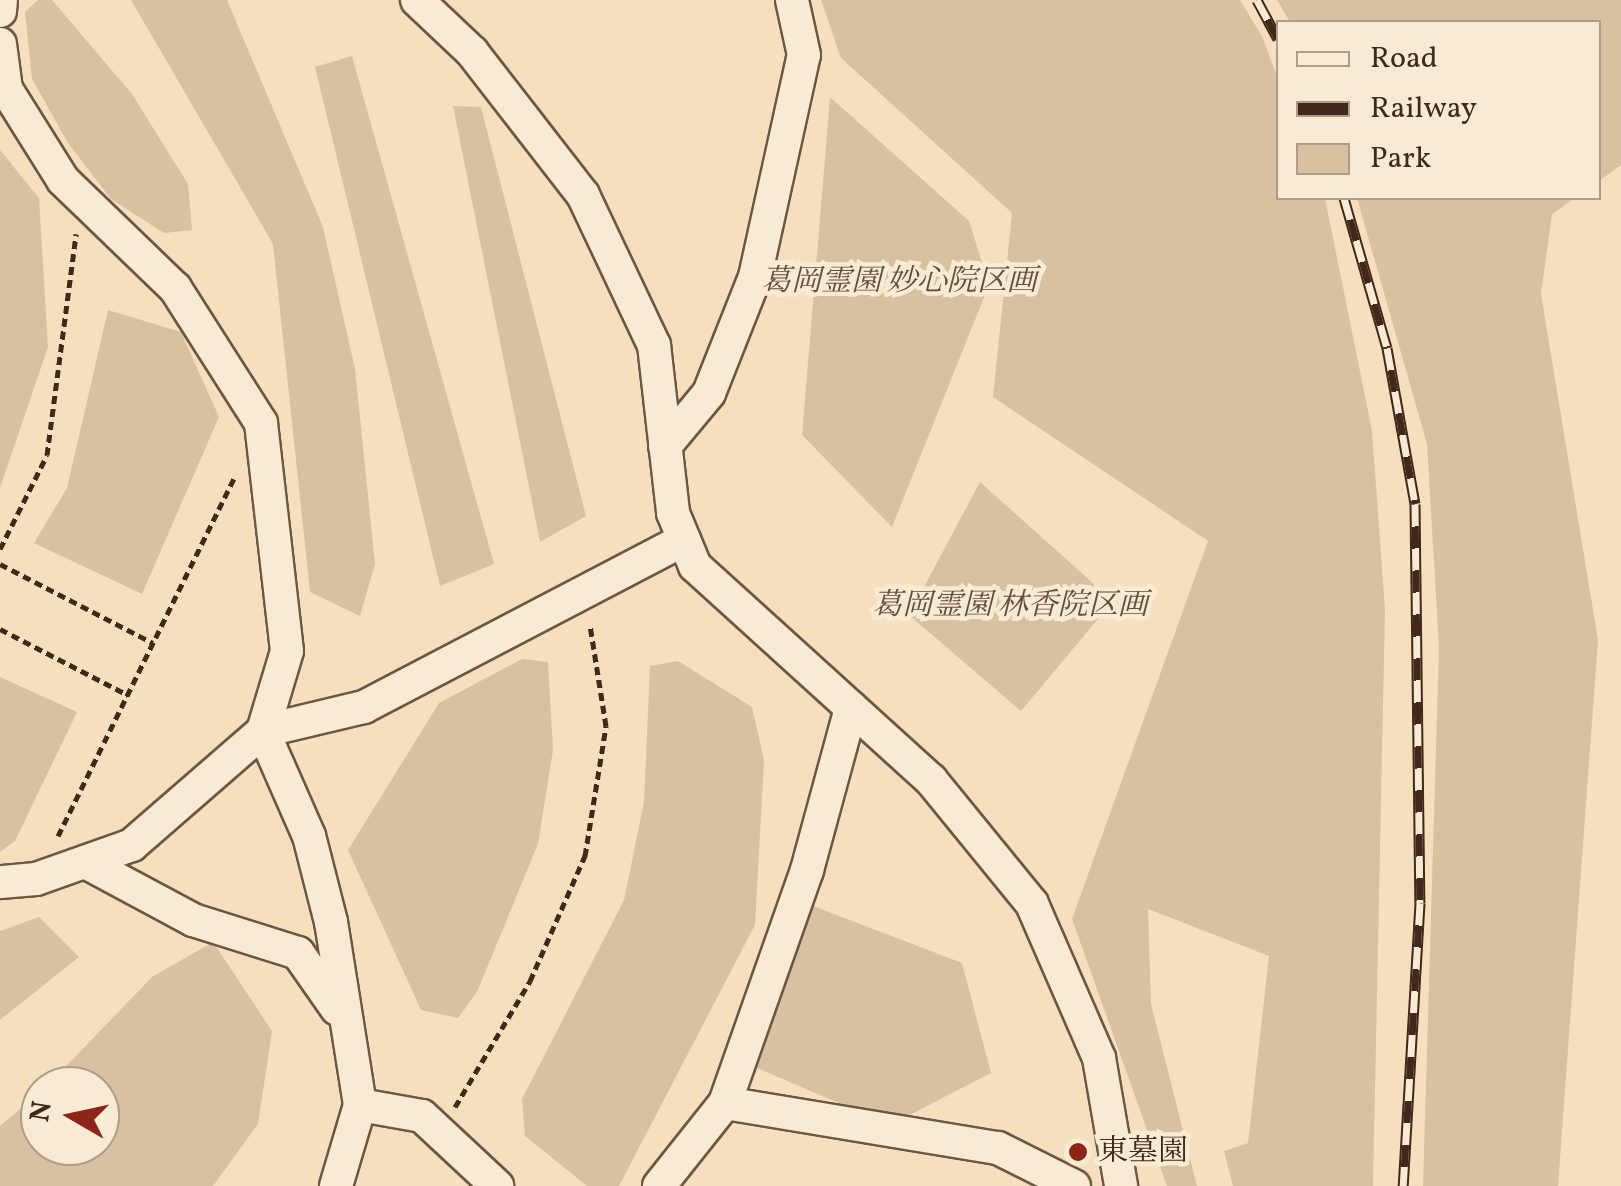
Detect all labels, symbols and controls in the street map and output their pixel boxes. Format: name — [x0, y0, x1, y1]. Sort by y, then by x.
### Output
legend — [1276, 20, 1601, 200]
text: Road — [1370, 38, 1438, 80]
text: Railway — [1370, 88, 1477, 130]
text: Park — [1370, 138, 1431, 180]
park label: 葛岡霊園 妙心院区画 — [761, 264, 1037, 300]
park label: 葛岡霊園 林香院区画 — [872, 588, 1148, 624]
north arrow — [20, 1066, 120, 1166]
text: N — [21, 1098, 63, 1125]
place label: 東墓園 — [1098, 1134, 1188, 1170]
marker: 東墓園 — [1067, 1141, 1089, 1163]

